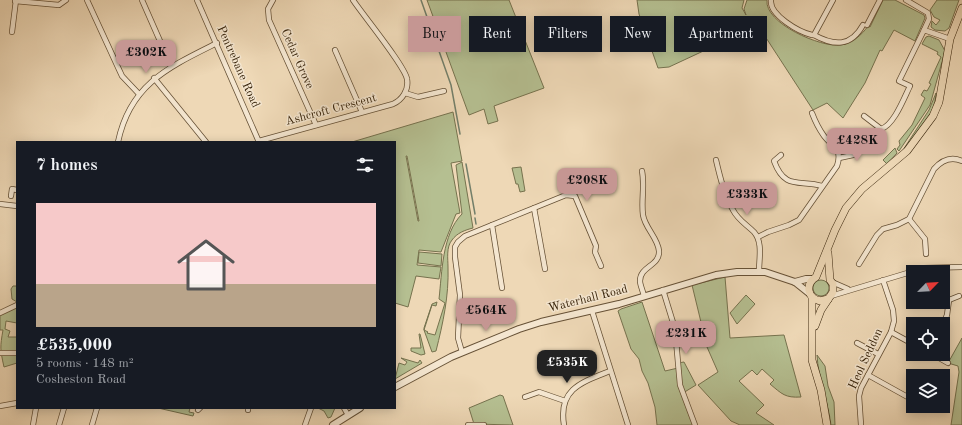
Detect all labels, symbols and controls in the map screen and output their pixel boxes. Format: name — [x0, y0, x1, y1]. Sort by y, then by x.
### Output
chip: Buy — [408, 16, 461, 52]
chip: Rent — [469, 16, 526, 52]
chip: Filters — [534, 16, 602, 52]
chip: New — [610, 16, 666, 52]
chip: Apartment — [674, 16, 767, 52]
street label: Pentrebane Road — [215, 24, 261, 110]
street label: Cedar Grove — [278, 27, 316, 91]
pin: £302K — [118, 40, 174, 74]
text: £302K — [125, 46, 167, 59]
street label: Ashcroft Crescent — [284, 92, 378, 128]
pin: £428K — [829, 128, 885, 162]
text: £428K — [836, 134, 878, 147]
icon: filters — [354, 154, 376, 176]
text: 7 homes — [36, 157, 98, 174]
pin: £208K — [559, 168, 615, 202]
text: £208K — [566, 174, 608, 187]
pin: £333K — [719, 182, 775, 216]
text: £333K — [726, 188, 768, 201]
icon: home — [170, 229, 242, 301]
north arrow — [906, 265, 950, 309]
map controls — [906, 265, 950, 413]
street label: Waterhall Road — [547, 283, 629, 315]
pin: £564K — [458, 298, 514, 332]
text: £564K — [465, 304, 507, 317]
button: locate — [906, 317, 950, 361]
pin: £231K — [658, 321, 714, 355]
street label: Heol Seddon — [847, 326, 885, 391]
text: £231K — [665, 327, 707, 340]
text: £535,000 — [36, 337, 112, 354]
pin: £535K — [539, 350, 595, 384]
text: £535K — [546, 356, 588, 369]
text: 5 rooms · 148 m² — [36, 357, 134, 370]
button: layers — [906, 369, 950, 413]
text: Cosheston Road — [36, 373, 126, 386]

